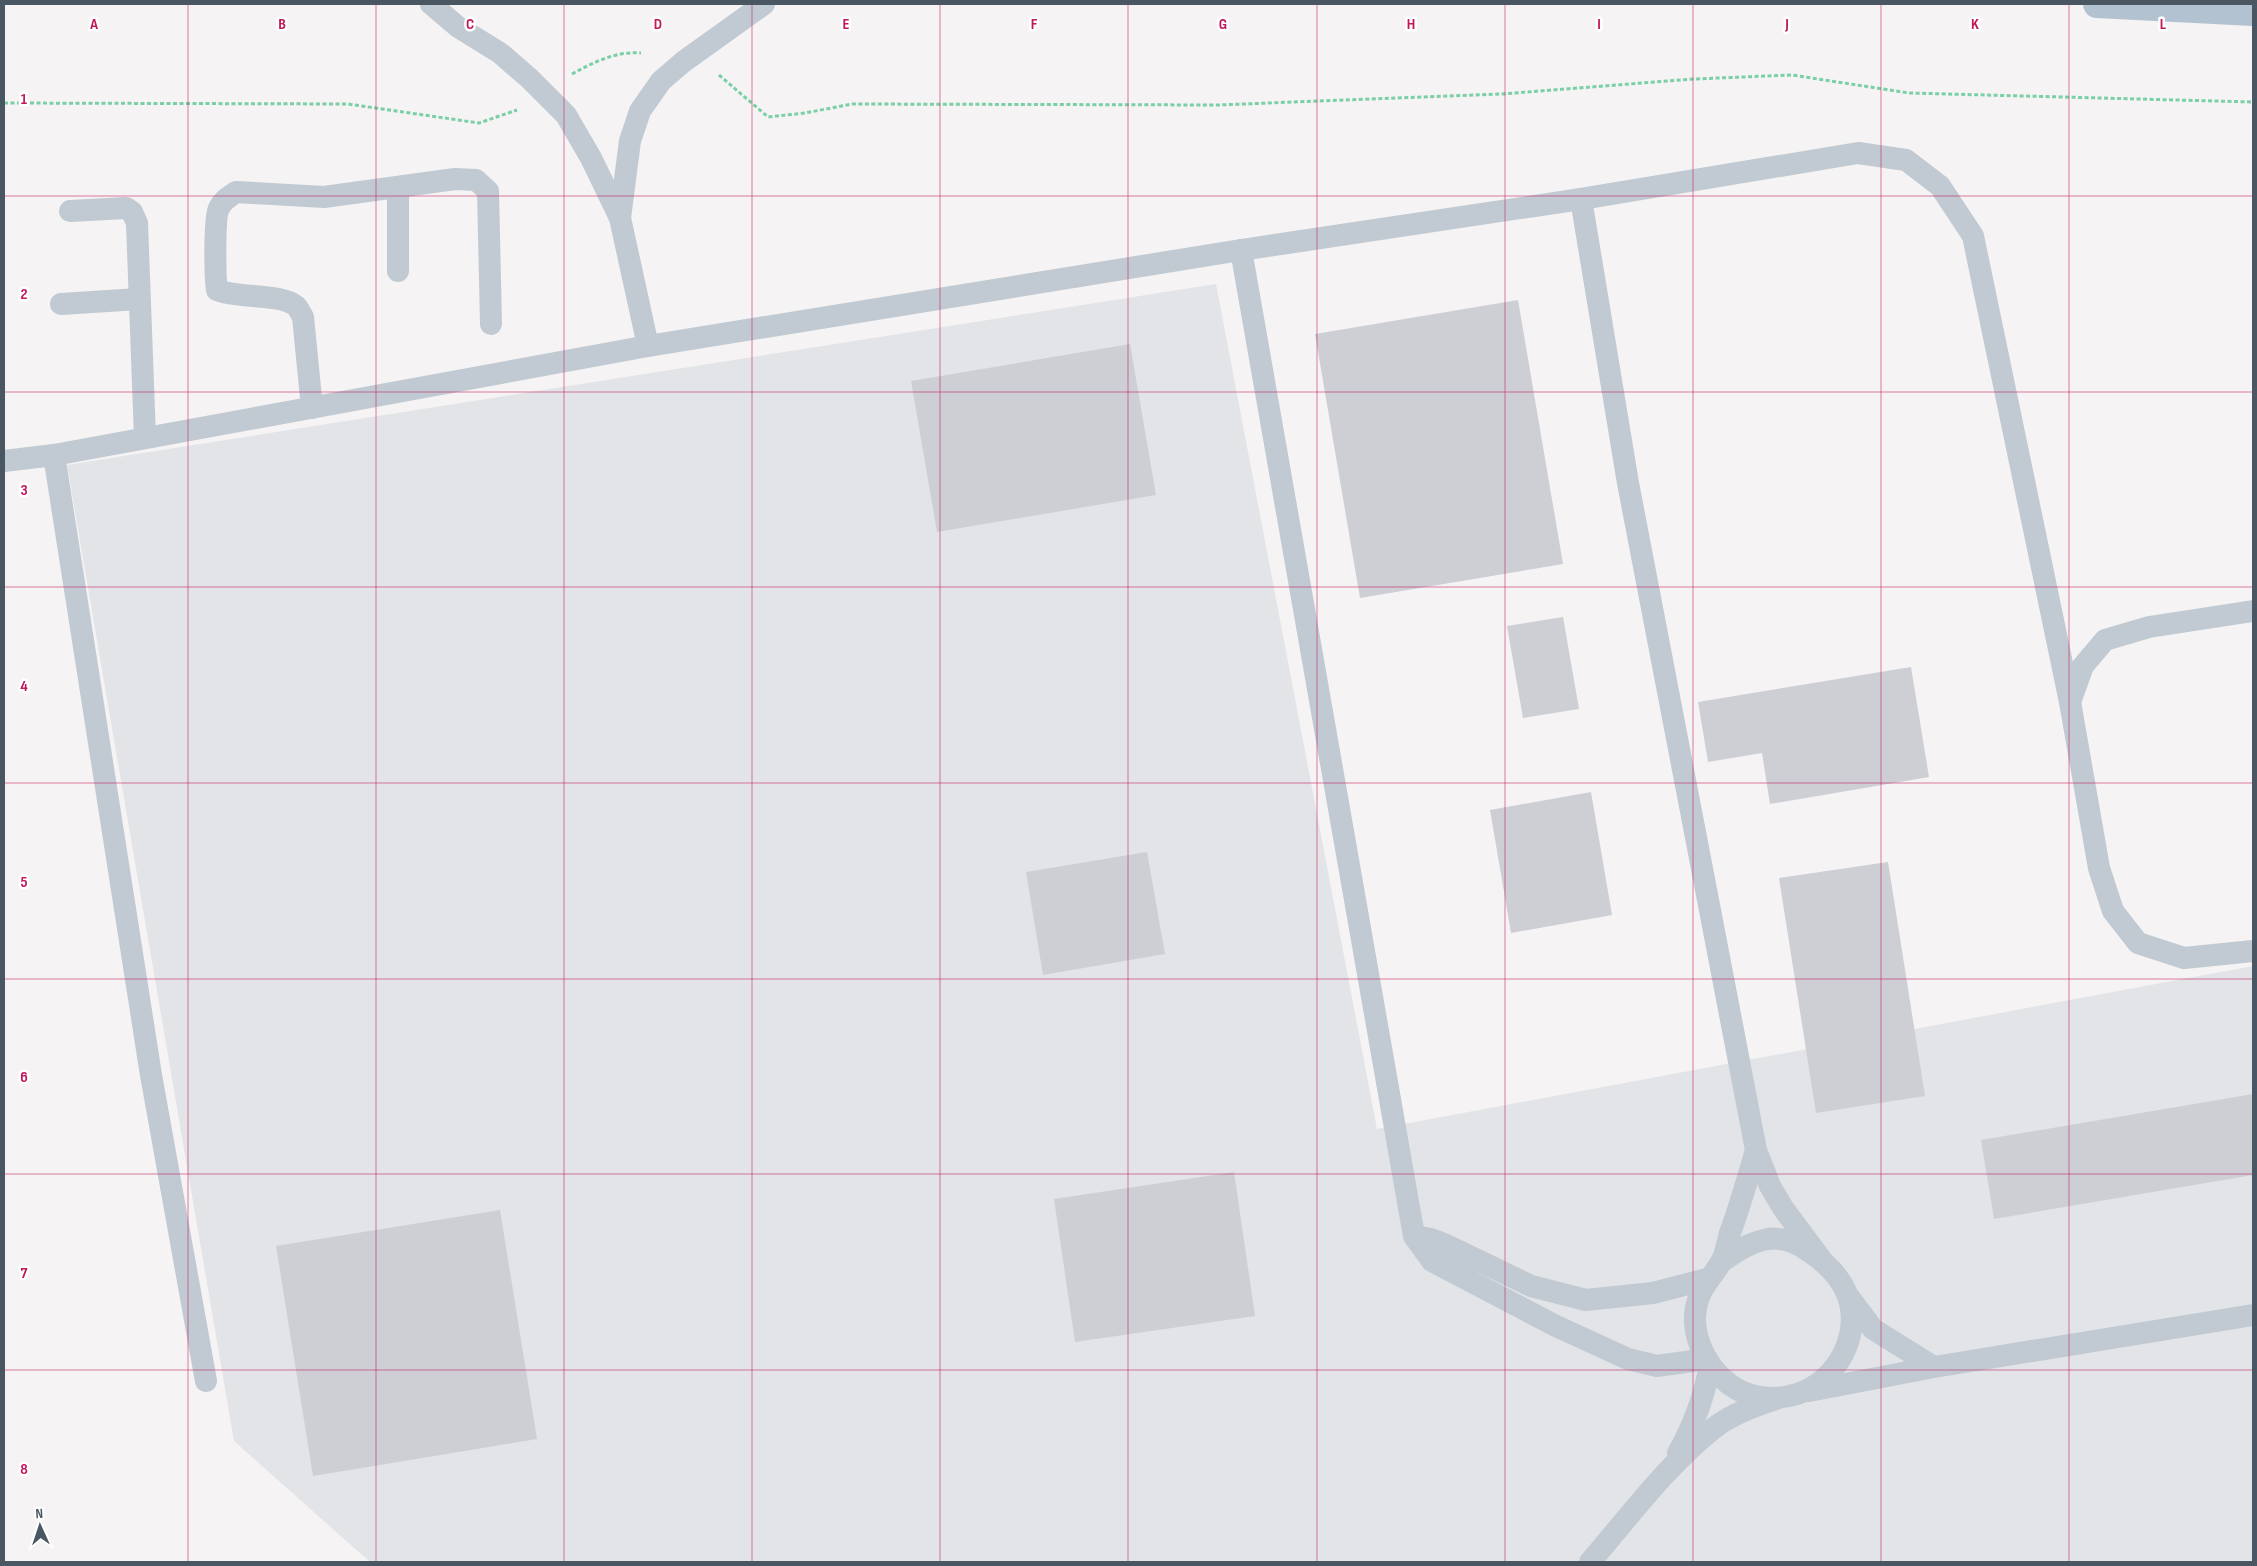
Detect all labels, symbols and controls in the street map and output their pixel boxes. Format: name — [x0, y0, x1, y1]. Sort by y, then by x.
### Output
text: A — [89, 15, 98, 34]
text: B — [278, 15, 286, 34]
text: C — [466, 15, 474, 34]
text: D — [654, 15, 662, 34]
text: E — [843, 15, 850, 34]
text: F — [1031, 15, 1038, 34]
text: G — [1219, 15, 1227, 34]
text: H — [1407, 15, 1415, 34]
text: I — [1597, 15, 1601, 34]
text: J — [1784, 15, 1789, 34]
text: K — [1971, 15, 1979, 34]
text: L — [2160, 15, 2167, 34]
text: 1 — [21, 90, 28, 109]
text: 2 — [20, 285, 28, 304]
text: 3 — [20, 481, 28, 500]
text: 4 — [20, 677, 28, 696]
text: 5 — [20, 873, 28, 892]
text: 6 — [20, 1068, 28, 1087]
text: 7 — [21, 1264, 28, 1283]
text: 8 — [20, 1460, 28, 1479]
north arrow — [15, 1501, 65, 1551]
text: N — [35, 1505, 44, 1522]

